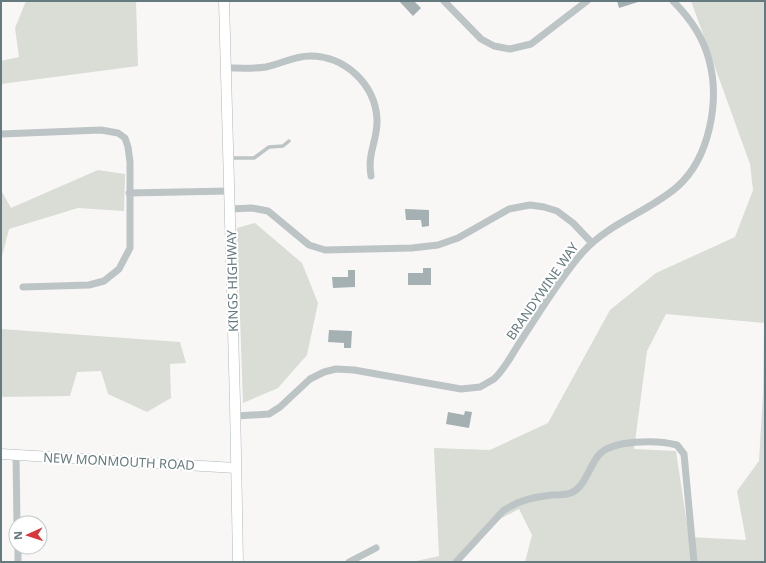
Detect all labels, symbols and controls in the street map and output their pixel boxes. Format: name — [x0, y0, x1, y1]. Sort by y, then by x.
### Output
street label: KINGS HIGHWAY — [222, 229, 242, 332]
street label: BRANDYWINE WAY — [502, 238, 583, 343]
street label: NEW MONMOUTH ROAD — [43, 448, 195, 474]
north arrow — [8, 515, 48, 555]
text: N — [10, 531, 25, 540]

